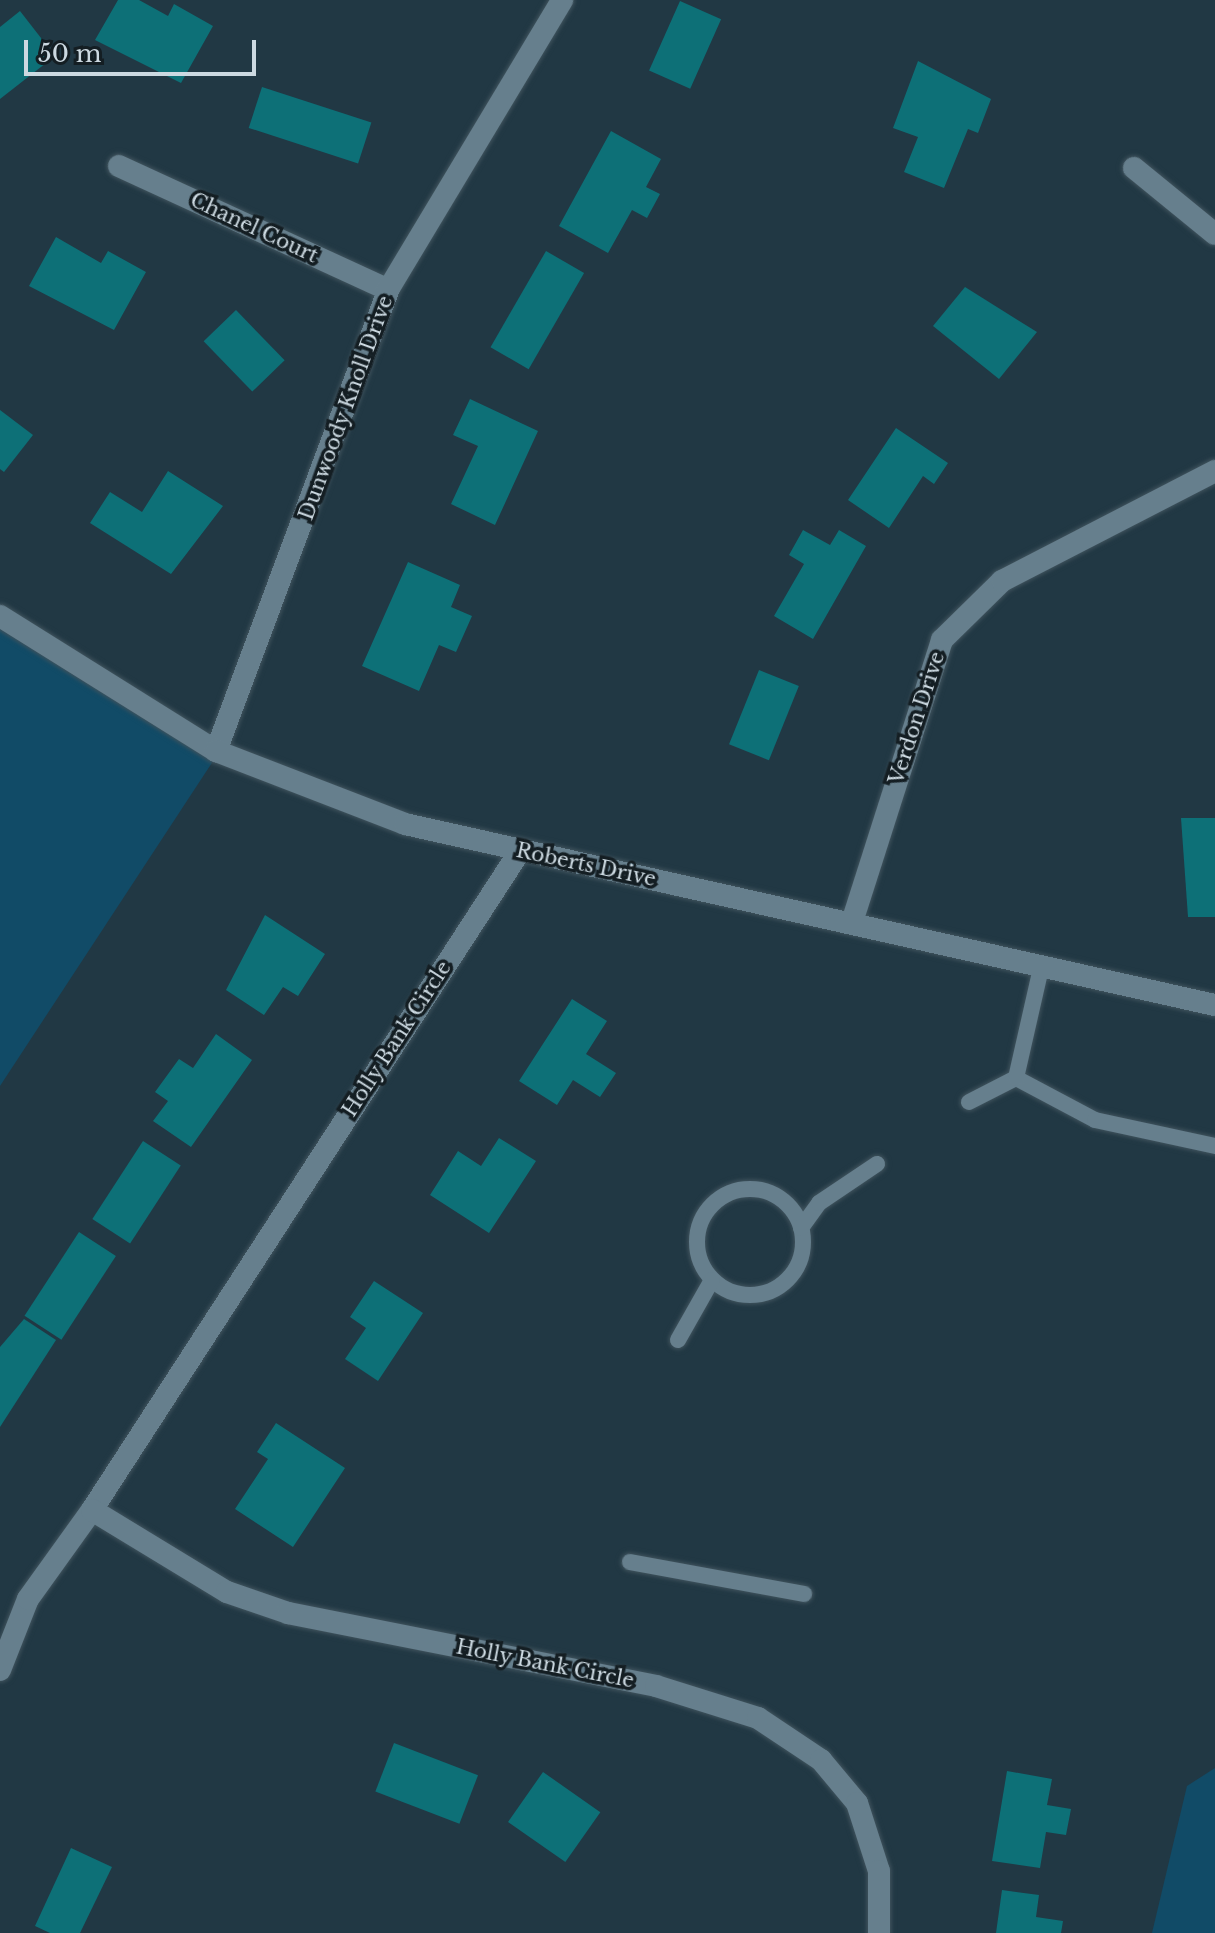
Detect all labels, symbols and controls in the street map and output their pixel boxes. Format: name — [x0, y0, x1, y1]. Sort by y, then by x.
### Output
scale bar — [28, 24, 260, 74]
text: 50 m — [38, 39, 101, 68]
street label: Chanel Court — [186, 188, 322, 268]
street label: Dunwoody Knoll Drive — [294, 292, 398, 524]
street label: Verdon Drive — [884, 649, 950, 787]
street label: Roberts Drive — [514, 838, 658, 892]
street label: Holly Bank Circle — [337, 956, 457, 1122]
street label: Holly Bank Circle — [454, 1635, 636, 1693]

